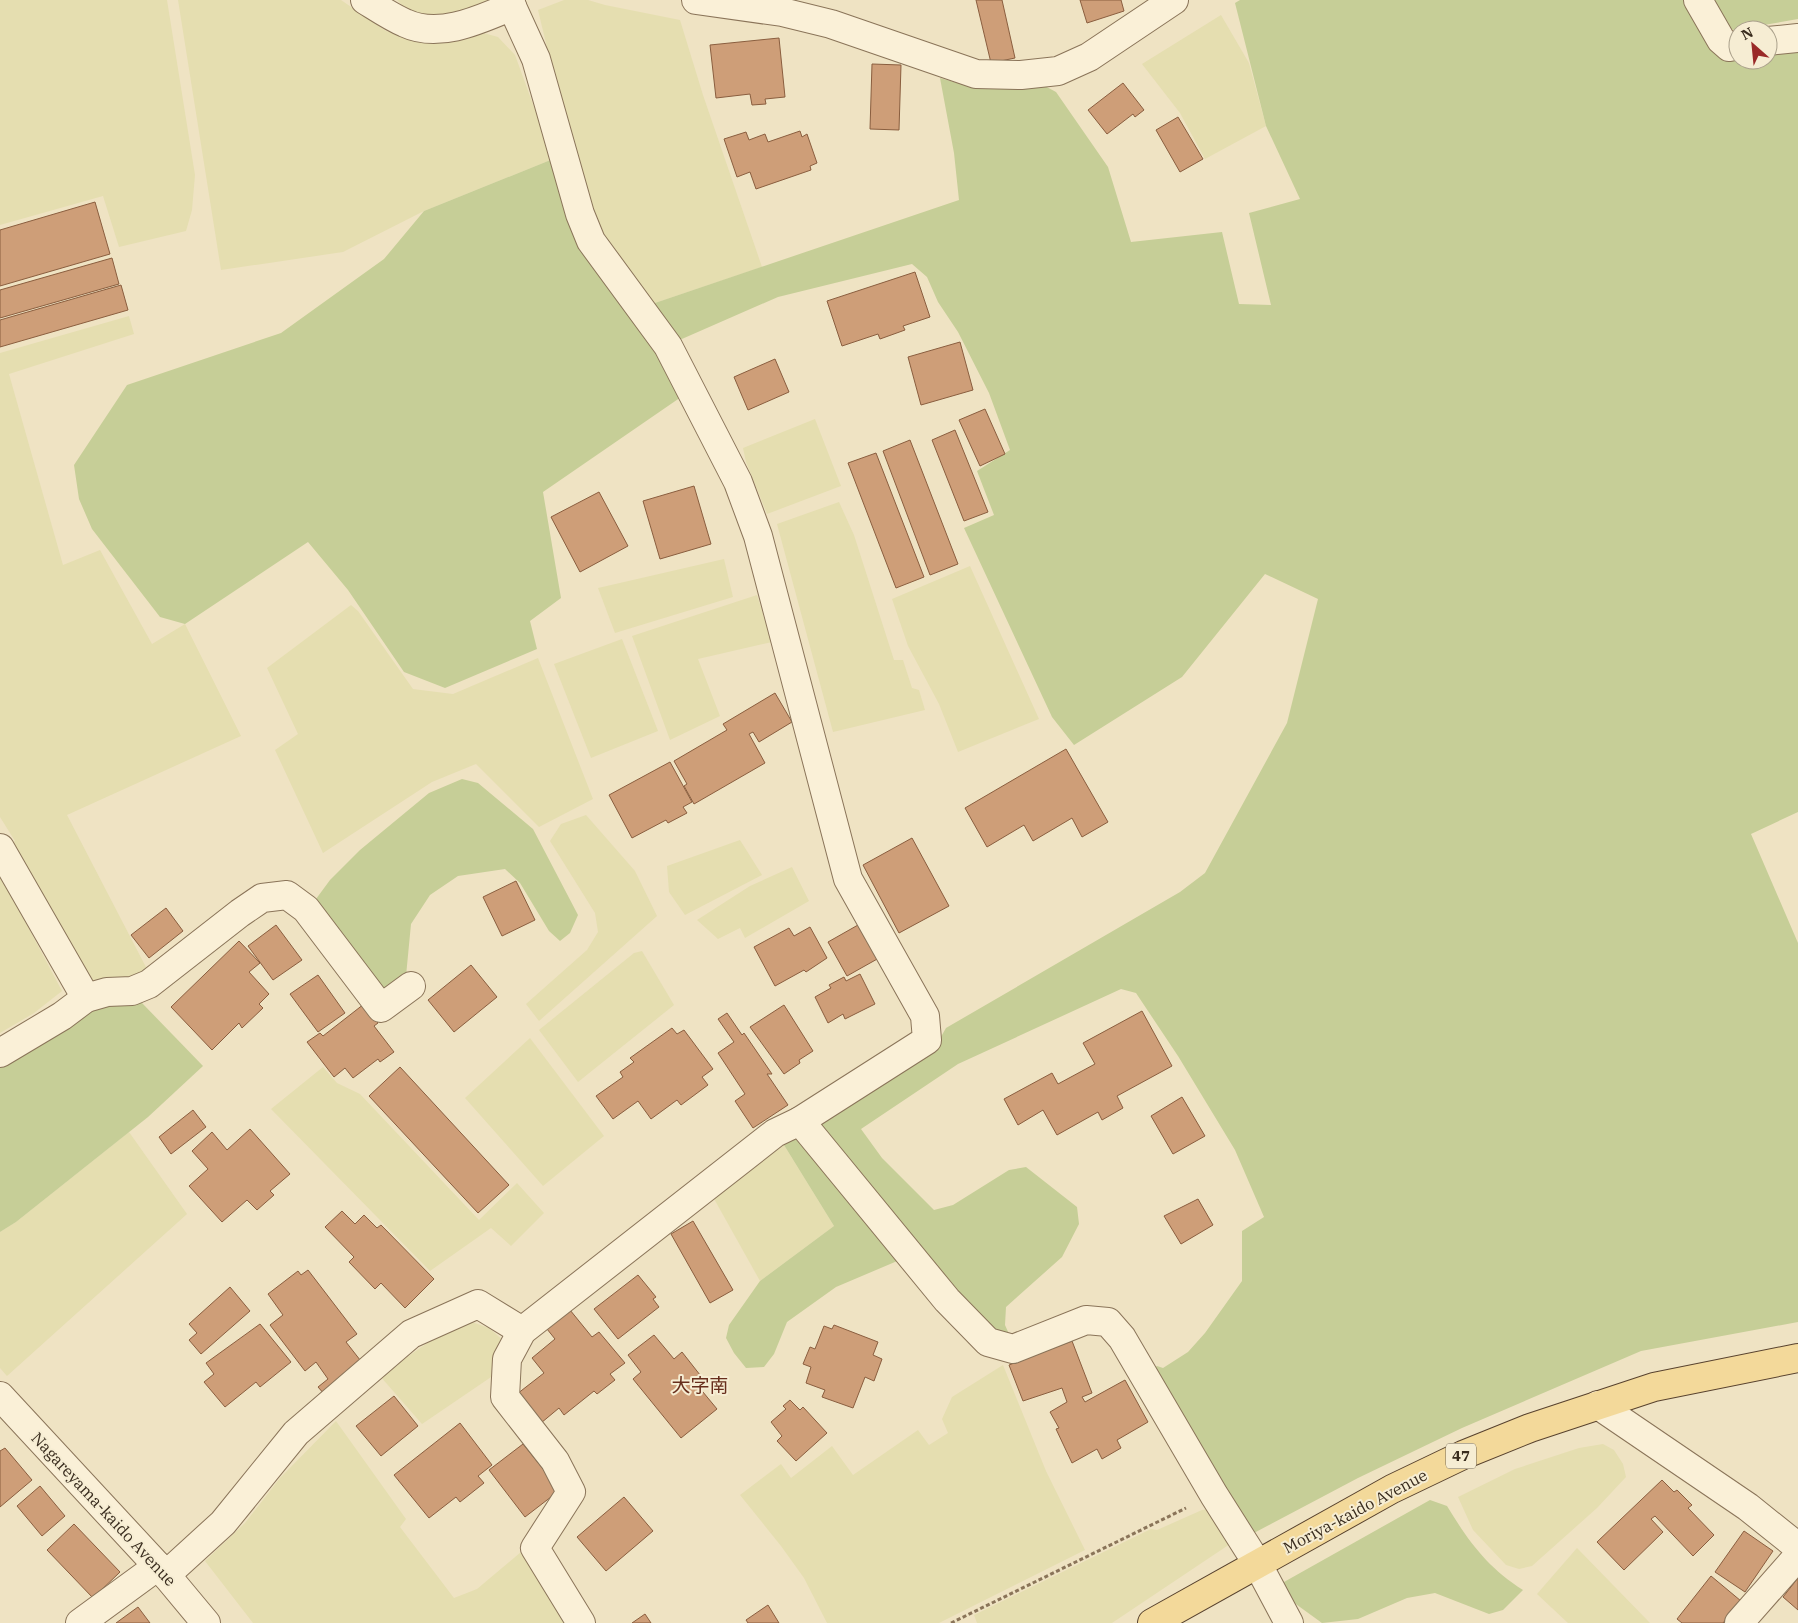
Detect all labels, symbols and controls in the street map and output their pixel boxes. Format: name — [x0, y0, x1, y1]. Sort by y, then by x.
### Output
north arrow — [1728, 20, 1778, 70]
text: N — [1738, 23, 1756, 44]
district label: 大字南 — [671, 1373, 729, 1397]
street label: Nagareyama-kaido Avenue — [27, 1428, 181, 1590]
road number: 47 — [1446, 1444, 1476, 1468]
street label: Moriya-kaido Avenue — [1280, 1465, 1430, 1557]

